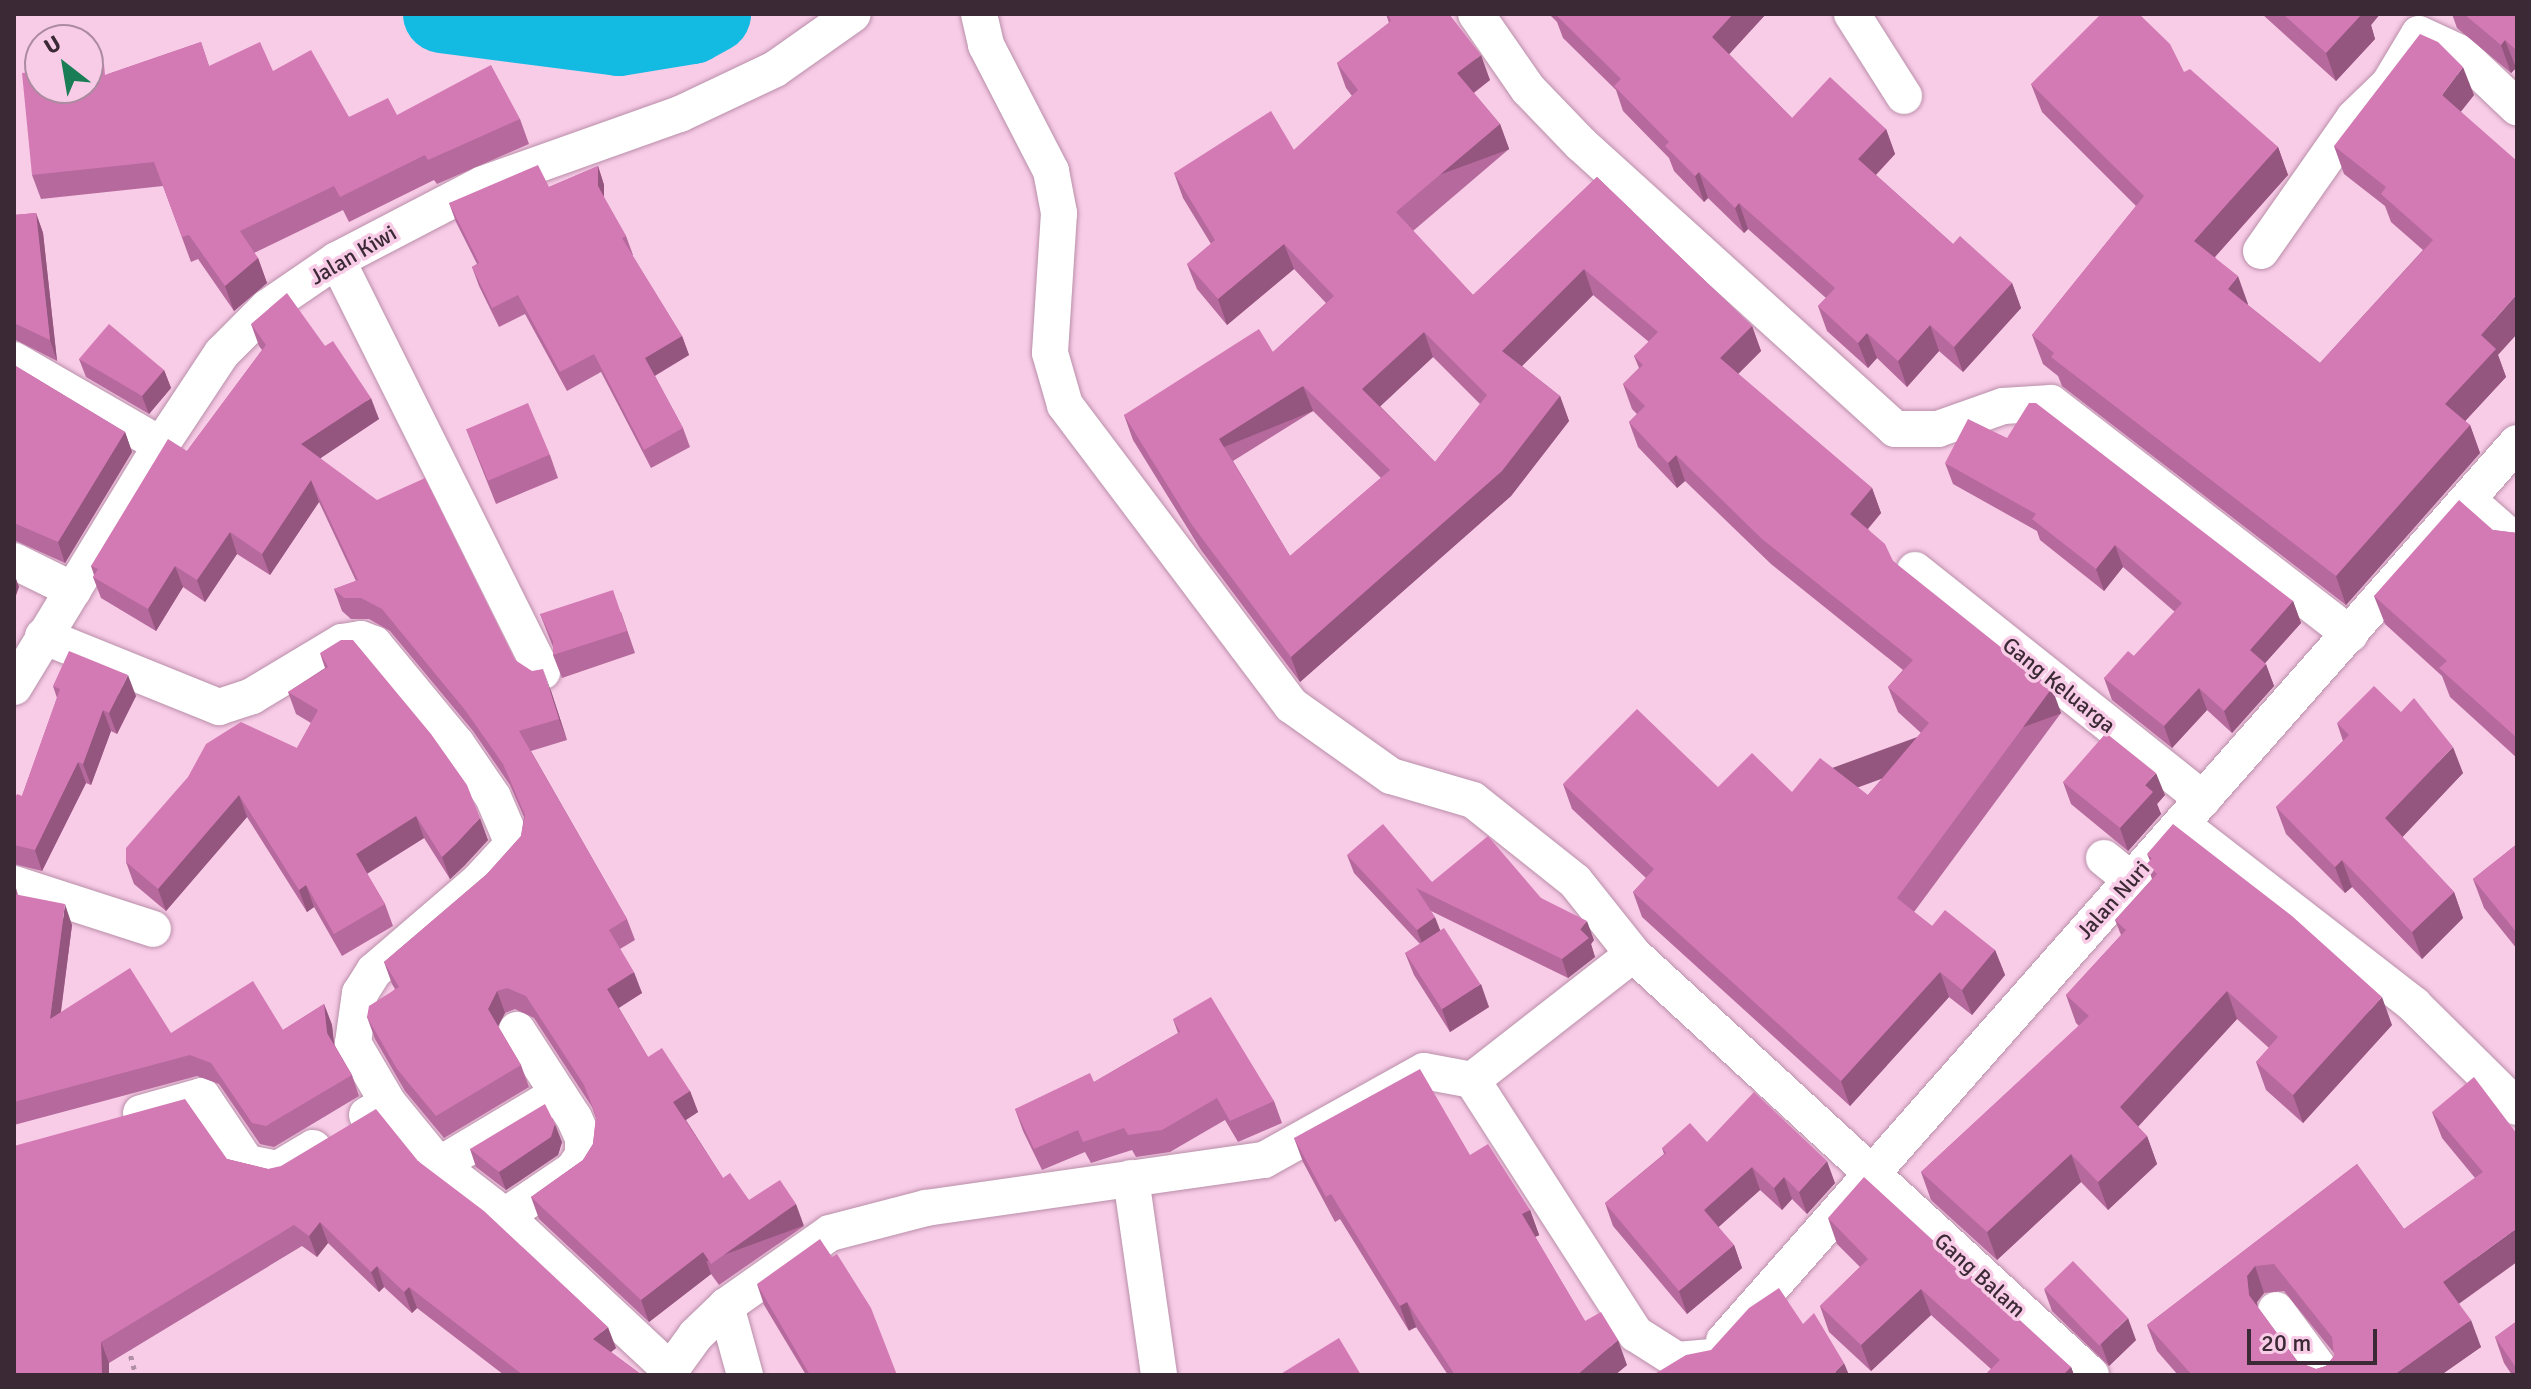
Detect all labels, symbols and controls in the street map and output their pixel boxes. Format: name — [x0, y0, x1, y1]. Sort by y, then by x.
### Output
north arrow — [24, 24, 104, 104]
text: U — [39, 29, 66, 60]
street label: Jalan Kiwi — [305, 220, 401, 290]
street label: Gang Keluarga — [1997, 631, 2121, 739]
street label: Jalan Nuri — [2071, 855, 2155, 945]
street label: Gang Balam — [1929, 1227, 2031, 1323]
scale bar — [2251, 1313, 2381, 1363]
text: 20 m — [2261, 1328, 2311, 1358]

